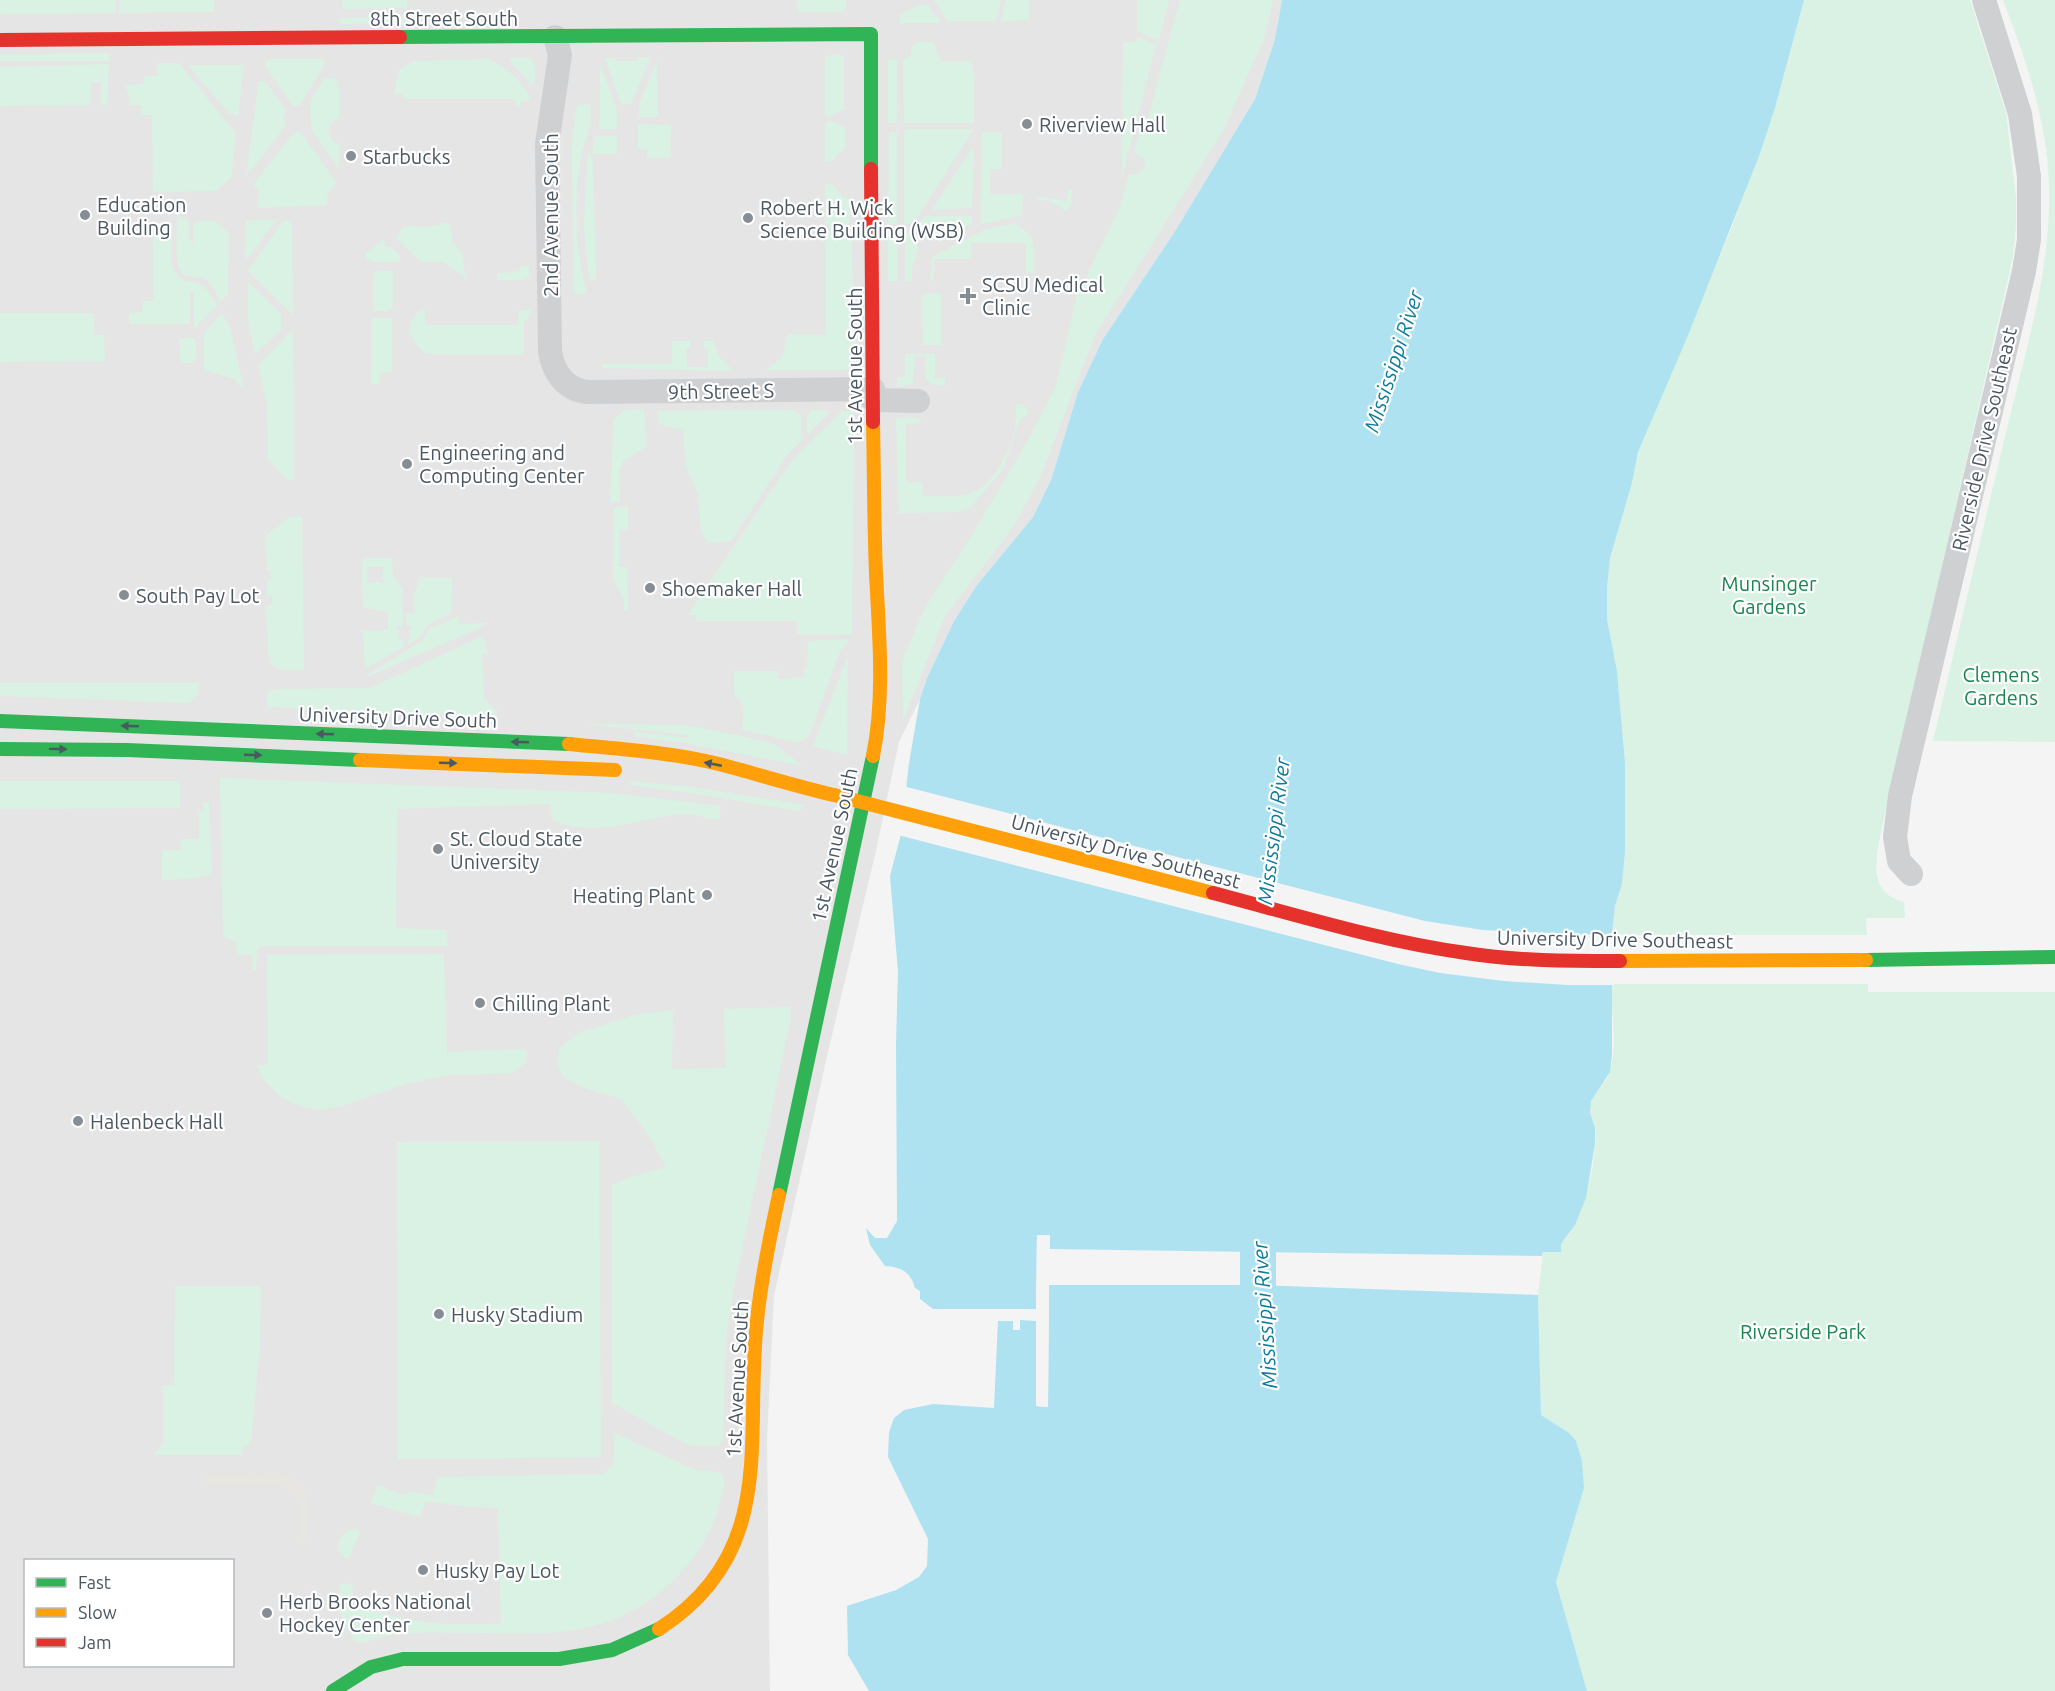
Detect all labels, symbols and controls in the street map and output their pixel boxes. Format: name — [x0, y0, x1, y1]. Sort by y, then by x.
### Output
street label: 8th Street South — [370, 7, 518, 30]
place label: Riverview Hall — [1039, 113, 1166, 136]
marker: Riverview Hall — [1020, 117, 1034, 131]
street label: 2nd Avenue South — [539, 133, 562, 297]
place label: Starbucks — [363, 145, 450, 168]
marker: Starbucks — [344, 149, 358, 163]
place label: Education Building — [97, 193, 187, 239]
place label: Robert H. Wick Science Building (WSB) — [760, 196, 964, 242]
marker: Education Building — [78, 208, 92, 222]
marker: Robert H. Wick Science Building (WSB) — [741, 211, 755, 225]
place label: SCSU Medical Clinic — [982, 273, 1103, 319]
water label: Mississippi River — [1359, 286, 1428, 435]
street label: 1st Avenue South — [843, 287, 866, 445]
marker: SCSU Medical Clinic — [959, 287, 977, 305]
street label: Riverside Drive Southeast — [1947, 325, 2021, 553]
street label: 9th Street S — [668, 379, 774, 403]
place label: Engineering and Computing Center — [419, 441, 585, 487]
marker: Engineering and Computing Center — [400, 457, 414, 471]
park label: Munsinger Gardens — [1721, 572, 1817, 618]
place label: Shoemaker Hall — [662, 577, 802, 600]
marker: Shoemaker Hall — [643, 581, 657, 595]
place label: South Pay Lot — [136, 584, 260, 607]
marker: South Pay Lot — [117, 588, 131, 602]
park label: Clemens Gardens — [1963, 663, 2039, 709]
street label: University Drive South — [298, 702, 498, 732]
one-way arrow — [120, 721, 139, 730]
one-way arrow — [315, 729, 334, 738]
one-way arrow — [510, 738, 529, 747]
one-way arrow — [49, 744, 68, 754]
one-way arrow — [244, 751, 263, 760]
water label: Mississippi River — [1252, 755, 1294, 906]
one-way arrow — [439, 758, 458, 767]
one-way arrow — [703, 759, 722, 768]
street label: 1st Avenue South — [806, 766, 862, 924]
street label: University Drive Southeast — [1009, 809, 1243, 893]
place label: St. Cloud State University — [450, 827, 582, 873]
marker: St. Cloud State University — [431, 842, 445, 856]
place label: Heating Plant — [573, 884, 695, 907]
marker: Heating Plant — [700, 888, 714, 902]
street label: University Drive Southeast — [1497, 925, 1734, 953]
place label: Chilling Plant — [492, 992, 610, 1015]
marker: Chilling Plant — [473, 996, 487, 1010]
place label: Halenbeck Hall — [90, 1110, 223, 1133]
marker: Halenbeck Hall — [71, 1114, 85, 1128]
water label: Mississippi River — [1247, 1239, 1281, 1390]
street label: 1st Avenue South — [721, 1300, 753, 1458]
place label: Husky Stadium — [451, 1303, 583, 1326]
marker: Husky Stadium — [432, 1307, 446, 1321]
park label: Riverside Park — [1740, 1320, 1866, 1343]
legend — [24, 1559, 234, 1667]
place label: Husky Pay Lot — [435, 1559, 560, 1582]
marker: Husky Pay Lot — [416, 1563, 430, 1577]
text: Fast — [78, 1572, 111, 1592]
place label: Herb Brooks National Hockey Center — [279, 1590, 471, 1636]
text: Slow — [78, 1602, 117, 1622]
marker: Herb Brooks National Hockey Center — [260, 1606, 274, 1620]
text: Jam — [78, 1632, 112, 1652]

